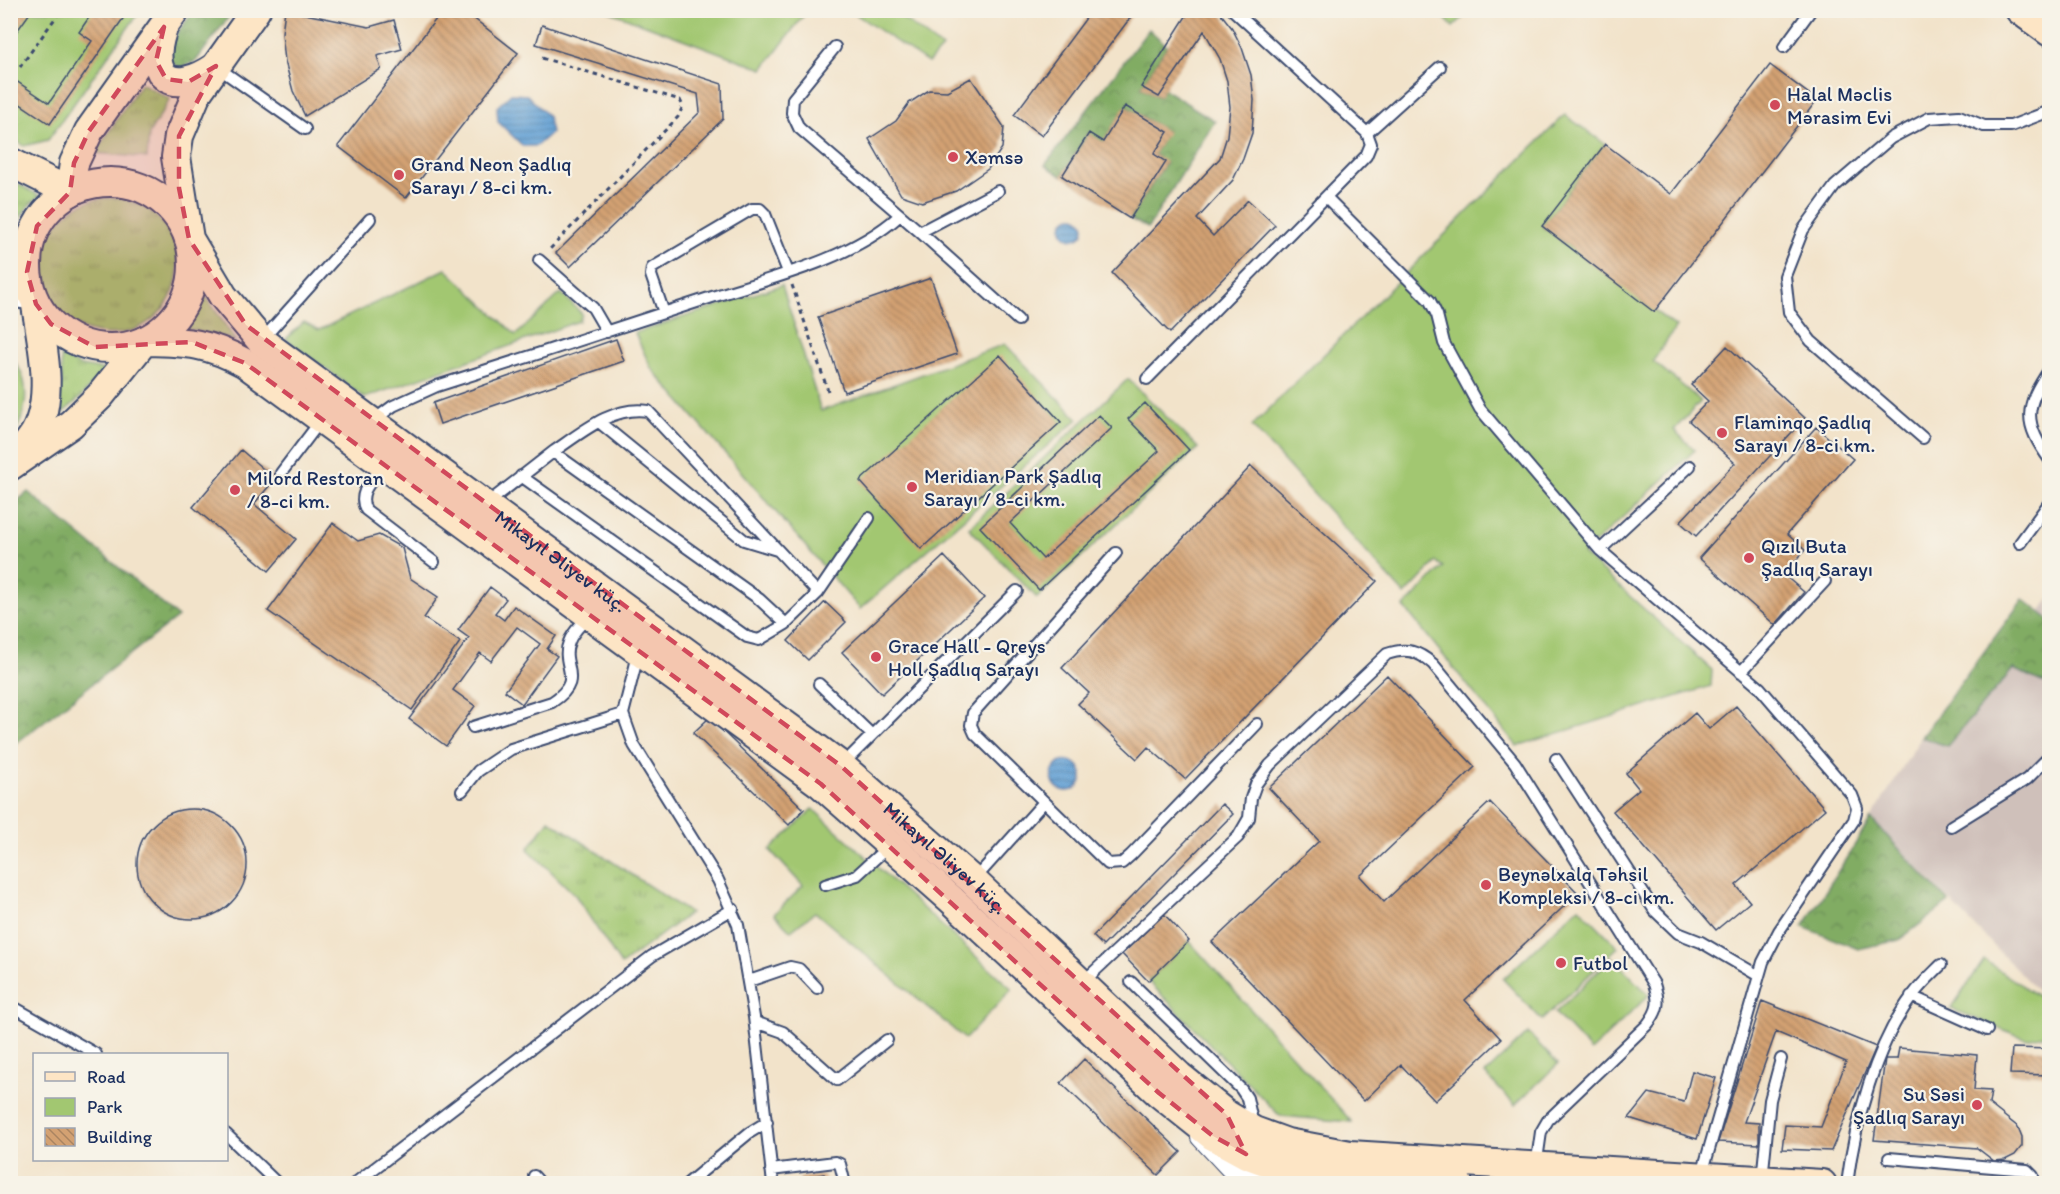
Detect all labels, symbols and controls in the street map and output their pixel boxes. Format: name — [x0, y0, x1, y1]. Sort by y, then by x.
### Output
place label: Halal Məclis Mərasim Evi — [1787, 82, 1892, 129]
marker: Halal Məclis Mərasim Evi — [1768, 98, 1782, 112]
place label: Xəmsə — [965, 145, 1023, 169]
marker: Xəmsə — [946, 150, 960, 164]
place label: Grand Neon Şadlıq Sarayı / 8-ci km. — [411, 152, 572, 199]
marker: Grand Neon Şadlıq Sarayı / 8-ci km. — [392, 168, 406, 182]
place label: Flaminqo Şadlıq Sarayı / 8-ci km. — [1734, 410, 1875, 457]
marker: Flaminqo Şadlıq Sarayı / 8-ci km. — [1715, 426, 1729, 440]
place label: Meridian Park Şadlıq Sarayı / 8-ci km. — [924, 464, 1102, 511]
place label: Milord Restoran / 8-ci km. — [247, 466, 384, 513]
marker: Meridian Park Şadlıq Sarayı / 8-ci km. — [905, 480, 919, 494]
marker: Milord Restoran / 8-ci km. — [228, 483, 242, 497]
street label: Mikayıl Əliyev küç. — [490, 505, 632, 617]
place label: Qızıl Buta Şadlıq Sarayı — [1761, 534, 1873, 581]
marker: Qızıl Buta Şadlıq Sarayı — [1742, 551, 1756, 565]
place label: Grace Hall - Qreys Holl Şadlıq Sarayı — [888, 634, 1046, 681]
marker: Grace Hall - Qreys Holl Şadlıq Sarayı — [869, 650, 883, 664]
street label: Mikayıl Əliyev küç. — [878, 796, 1012, 919]
place label: Beynəlxalq Təhsil Kompleksi / 8-ci km. — [1498, 862, 1674, 909]
marker: Beynəlxalq Təhsil Kompleksi / 8-ci km. — [1479, 878, 1493, 892]
place label: Futbol — [1573, 951, 1628, 975]
marker: Futbol — [1554, 956, 1568, 970]
legend — [33, 1053, 228, 1161]
text: Road — [87, 1066, 126, 1088]
place label: Su Səsi Şadlıq Sarayı — [1853, 1082, 1965, 1129]
text: Park — [87, 1096, 122, 1118]
marker: Su Səsi Şadlıq Sarayı — [1970, 1098, 1984, 1112]
text: Building — [87, 1126, 153, 1148]

